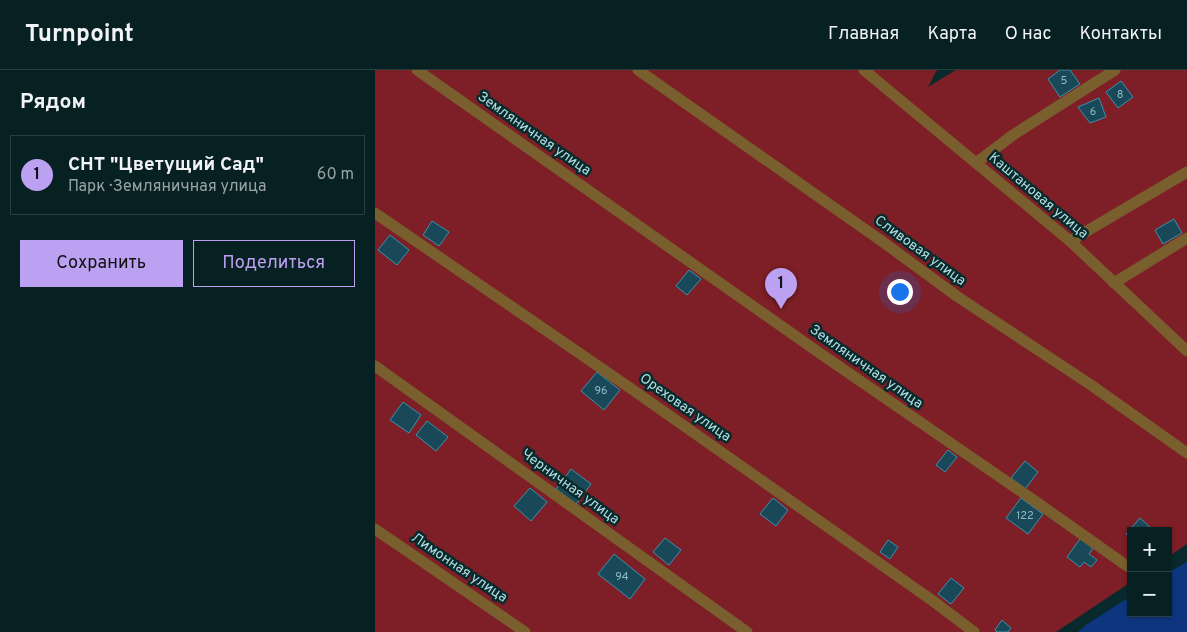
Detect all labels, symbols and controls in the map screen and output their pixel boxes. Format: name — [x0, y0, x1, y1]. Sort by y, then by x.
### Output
text: Turnpoint — [25, 20, 134, 50]
text: Главная — [828, 23, 899, 46]
text: Карта — [927, 23, 977, 46]
text: О нас — [1005, 23, 1051, 46]
text: Контакты — [1079, 23, 1162, 46]
house number: 5 — [1061, 74, 1068, 88]
street label: Земляничная улица — [474, 88, 594, 180]
house number: 8 — [1117, 88, 1123, 102]
text: Рядом — [20, 89, 86, 116]
house number: 6 — [1090, 105, 1096, 119]
street label: Каштановая улица — [985, 149, 1091, 243]
text: СНТ "Цветущий Сад" — [68, 153, 264, 177]
text: 1 — [34, 165, 40, 185]
text: 60 m — [317, 165, 354, 185]
text: Парк · Земляничная улица — [68, 177, 267, 197]
street label: Сливовая улица — [871, 212, 969, 290]
button: Сохранить — [20, 240, 183, 287]
button: Поделиться — [193, 240, 355, 287]
pin: 1 — [765, 268, 797, 309]
your location — [887, 279, 913, 305]
street label: Земляничная улица — [806, 321, 926, 413]
street label: Ореховая улица — [636, 370, 734, 446]
house number: 96 — [594, 384, 608, 398]
street label: Черничная улица — [518, 446, 622, 528]
house number: 122 — [1016, 509, 1034, 523]
map controls — [1127, 527, 1172, 617]
button: + — [1127, 527, 1172, 572]
street label: Лимонная улица — [408, 530, 510, 606]
house number: 94 — [615, 570, 629, 584]
button: − — [1127, 572, 1172, 617]

